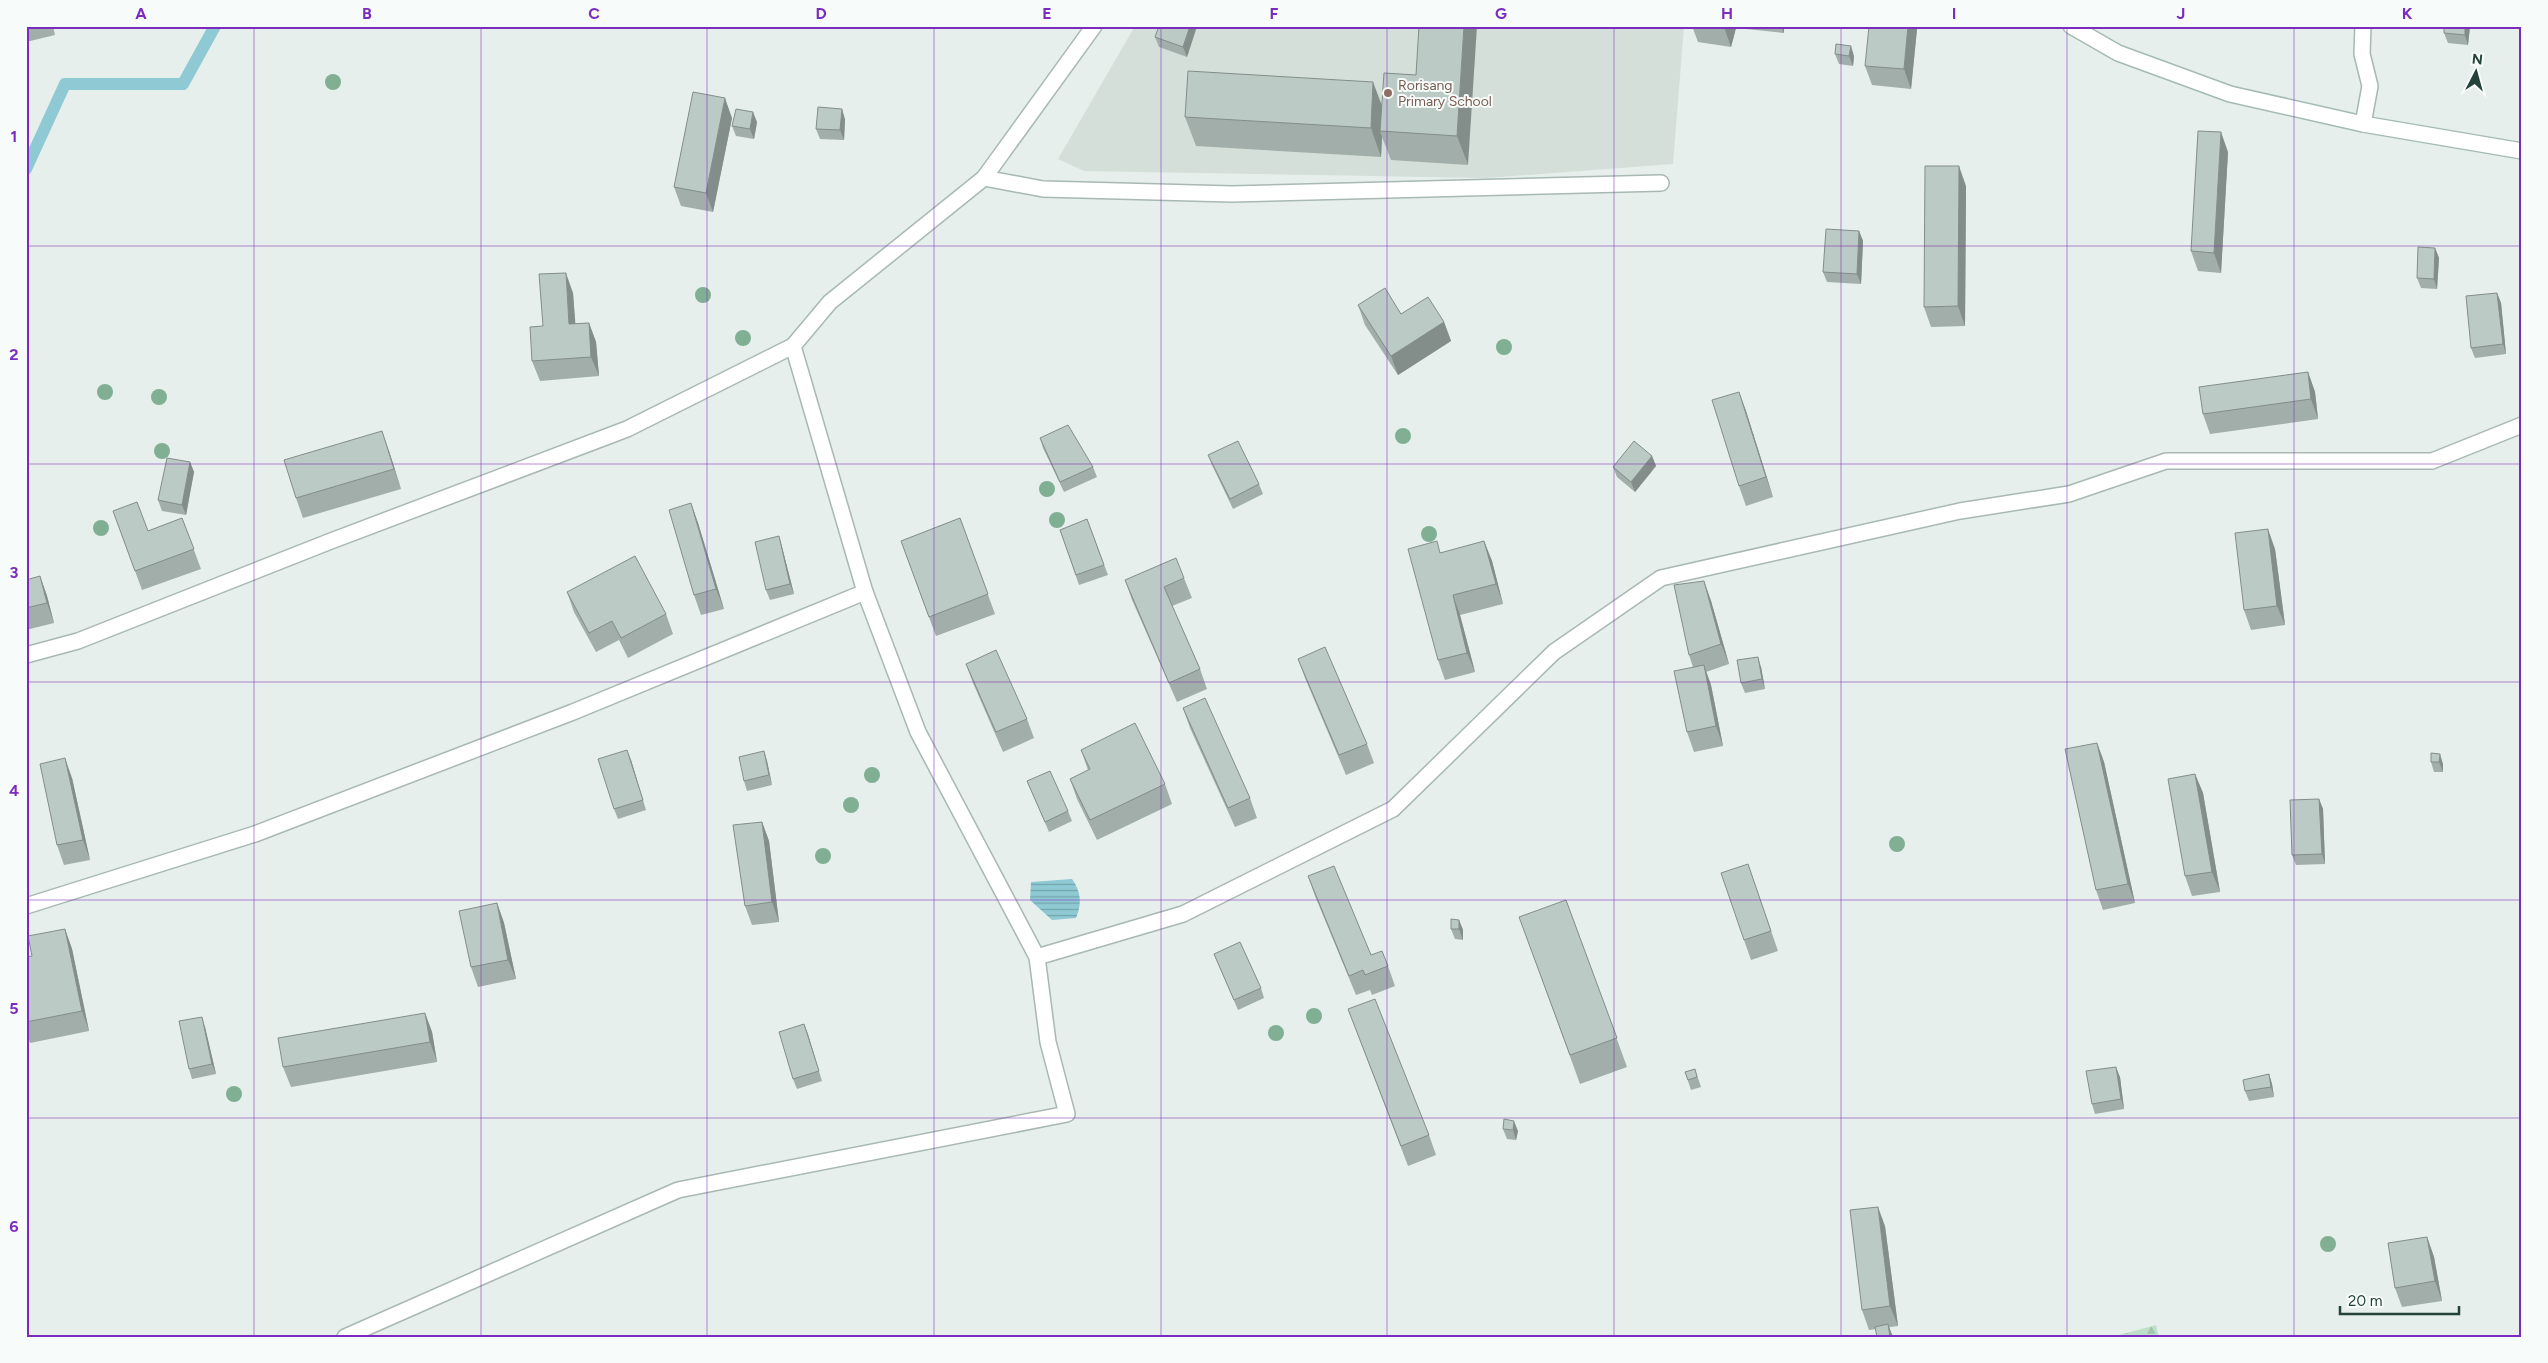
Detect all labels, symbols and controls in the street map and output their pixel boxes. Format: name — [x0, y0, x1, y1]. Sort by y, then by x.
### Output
text: A — [135, 4, 147, 23]
text: B — [362, 4, 372, 23]
text: C — [588, 4, 600, 23]
text: D — [815, 4, 827, 23]
text: E — [1042, 4, 1052, 23]
text: F — [1270, 4, 1279, 23]
text: G — [1495, 4, 1507, 23]
text: H — [1721, 4, 1733, 23]
text: I — [1952, 4, 1956, 23]
text: J — [2177, 4, 2185, 23]
text: K — [2402, 4, 2413, 23]
north arrow — [2450, 48, 2500, 98]
text: N — [2471, 51, 2484, 69]
place label: Rorisang Primary School — [1398, 77, 1492, 110]
marker: Rorisang Primary School — [1382, 87, 1394, 99]
text: 1 — [11, 127, 17, 146]
text: 2 — [9, 345, 19, 364]
text: 3 — [10, 563, 19, 582]
text: 4 — [9, 781, 19, 800]
text: 5 — [9, 999, 19, 1018]
text: 6 — [9, 1217, 19, 1236]
scale bar — [2340, 1283, 2459, 1315]
text: 20 m — [2348, 1292, 2382, 1310]

